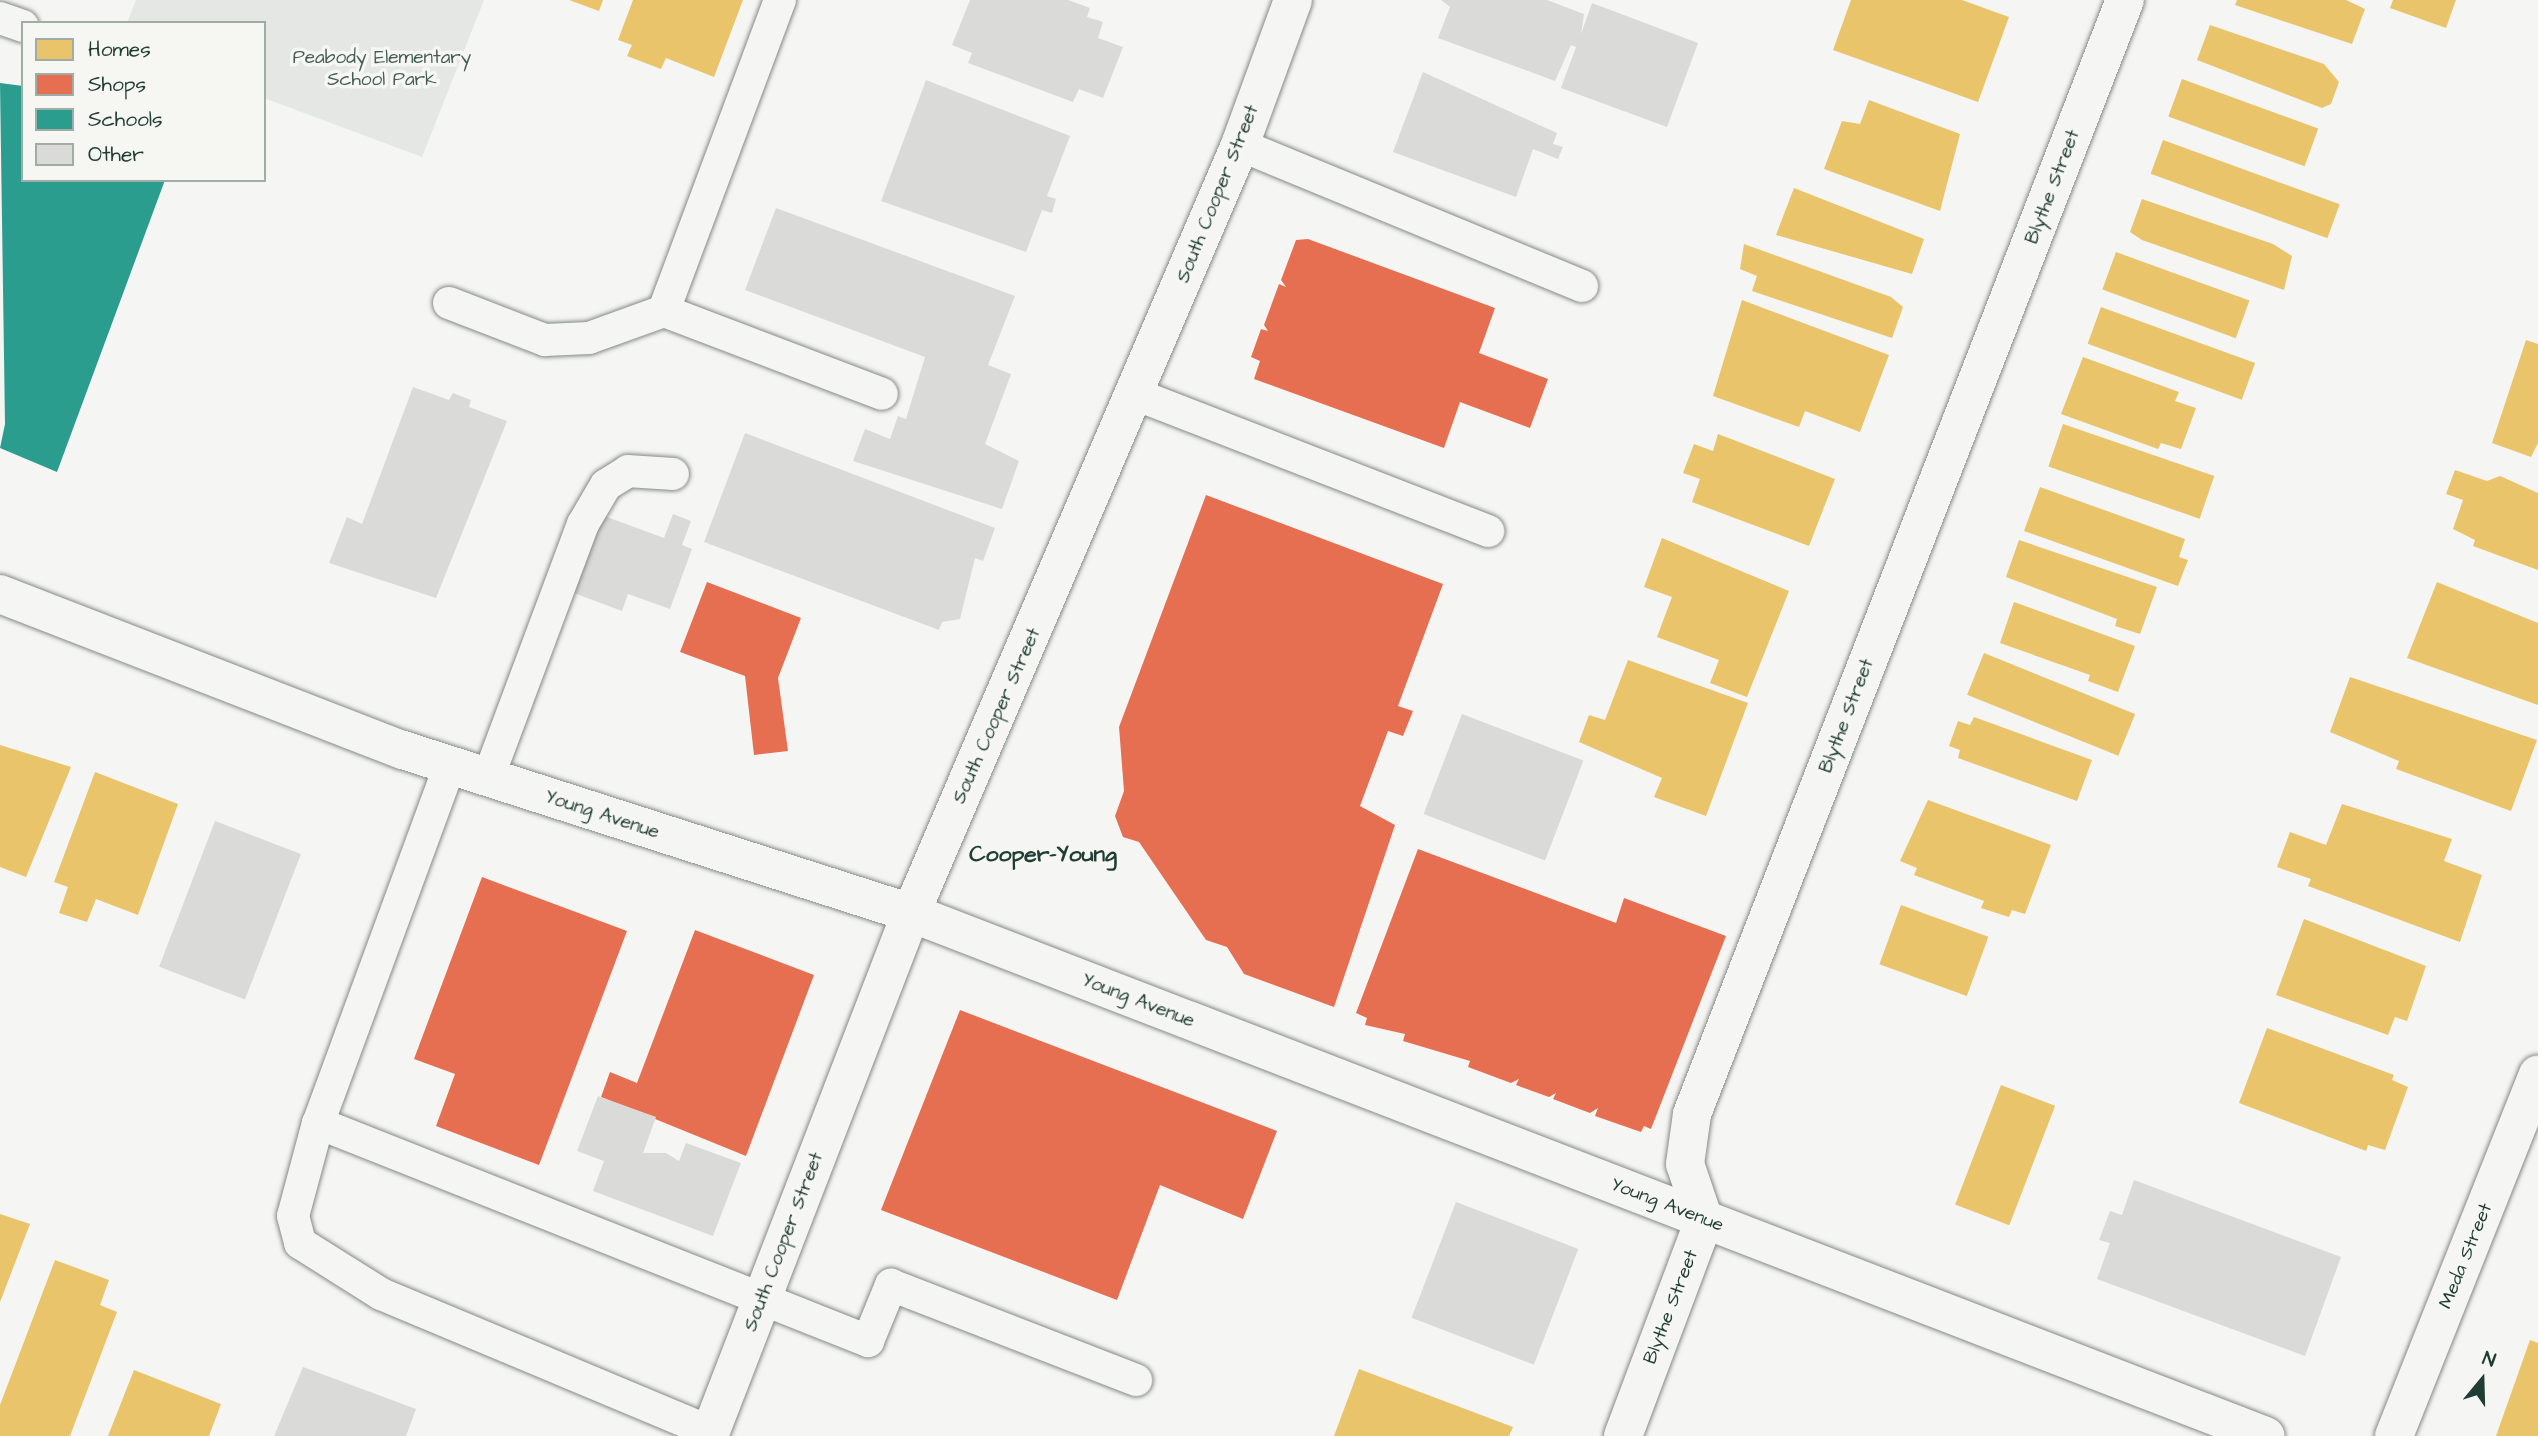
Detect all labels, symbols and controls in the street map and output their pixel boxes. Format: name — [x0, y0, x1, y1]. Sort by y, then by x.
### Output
legend — [21, 21, 266, 182]
text: Homes — [88, 35, 151, 64]
park label: Peabody Elementary School Park — [293, 47, 471, 91]
text: Shops — [88, 70, 146, 99]
street label: South Cooper Street — [1172, 102, 1264, 286]
text: Schools — [88, 105, 163, 134]
street label: Blythe Street — [2021, 127, 2085, 247]
text: Other — [88, 140, 144, 169]
street label: South Cooper Street — [948, 625, 1046, 807]
street label: Blythe Street — [1815, 656, 1879, 776]
street label: Young Avenue — [542, 786, 662, 844]
district label: Cooper-Young — [969, 840, 1117, 868]
street label: Young Avenue — [1078, 969, 1198, 1033]
street label: South Cooper Street — [739, 1149, 829, 1335]
street label: Young Avenue — [1607, 1173, 1727, 1237]
street label: Meda Street — [2435, 1200, 2497, 1312]
street label: Blythe Street — [1639, 1247, 1703, 1367]
north arrow — [2447, 1345, 2517, 1415]
text: N — [2479, 1345, 2499, 1374]

